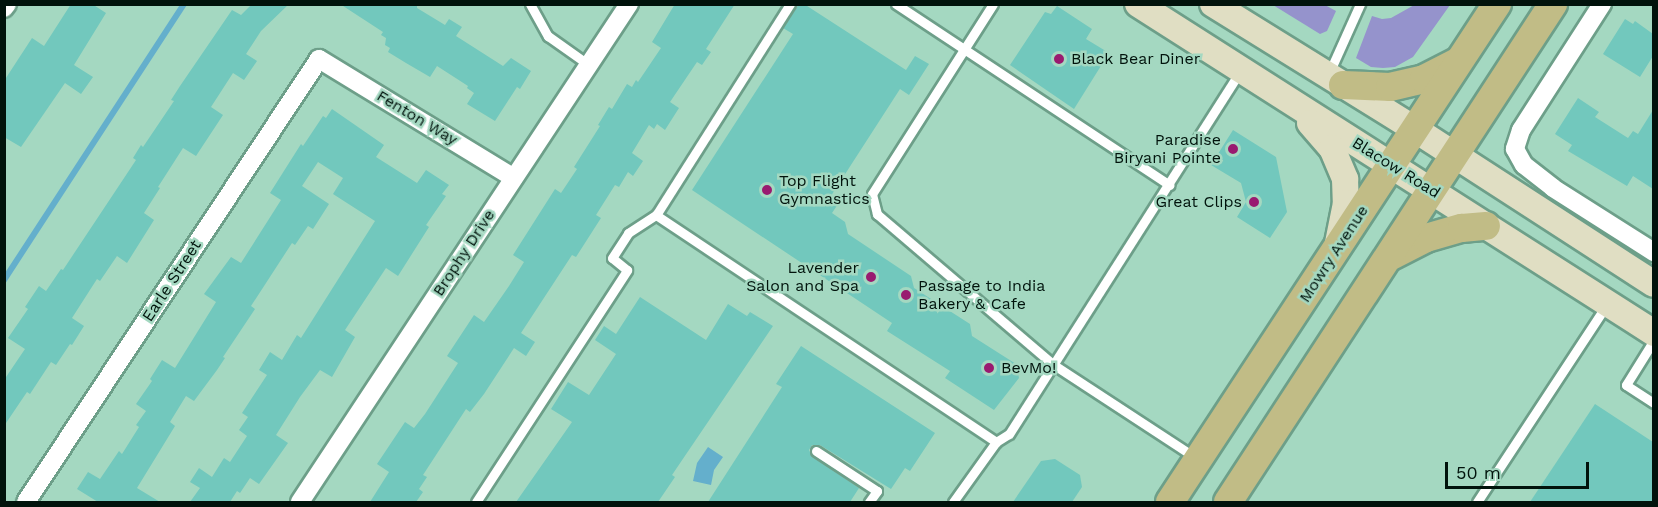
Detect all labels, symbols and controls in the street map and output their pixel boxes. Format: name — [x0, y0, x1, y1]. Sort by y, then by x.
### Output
place label: Black Bear Diner — [1071, 49, 1201, 69]
marker: Black Bear Diner — [1052, 52, 1066, 66]
street label: Fenton Way — [373, 86, 461, 150]
place label: Paradise Biryani Pointe — [1114, 130, 1221, 168]
street label: Blacow Road — [1348, 133, 1444, 203]
marker: Paradise Biryani Pointe — [1226, 142, 1240, 156]
place label: Top Flight Gymnastics — [779, 171, 870, 209]
marker: Top Flight Gymnastics — [760, 183, 774, 197]
place label: Great Clips — [1155, 192, 1242, 212]
marker: Great Clips — [1247, 195, 1261, 209]
street label: Mowry Avenue — [1295, 201, 1373, 307]
street label: Brophy Drive — [429, 206, 499, 300]
street label: Earle Street — [138, 237, 206, 325]
place label: Lavender Salon and Spa — [746, 258, 859, 296]
marker: Lavender Salon and Spa — [864, 270, 878, 284]
place label: Passage to India Bakery & Cafe — [918, 276, 1046, 314]
marker: Passage to India Bakery & Cafe — [899, 288, 913, 302]
place label: BevMo! — [1001, 358, 1056, 378]
marker: BevMo! — [982, 361, 996, 375]
scale bar — [1448, 450, 1592, 488]
text: 50 m — [1456, 462, 1501, 483]

